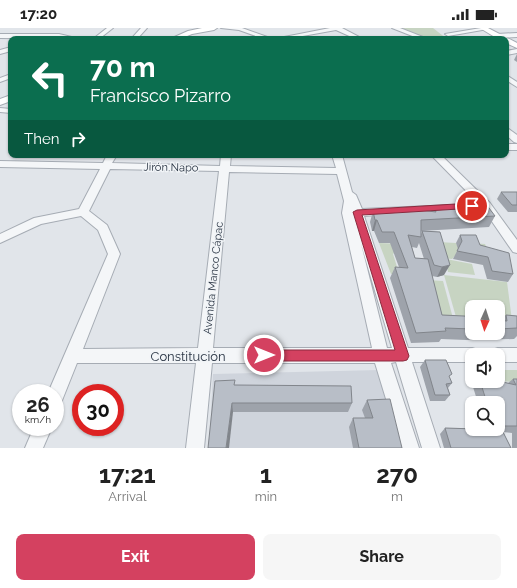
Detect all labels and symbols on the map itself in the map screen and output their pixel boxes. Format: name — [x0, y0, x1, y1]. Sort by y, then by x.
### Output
street label: Jirón Napo — [143, 161, 199, 174]
pin — [455, 189, 489, 223]
street label: Avenida Manco Cápac — [201, 221, 226, 335]
north arrow — [465, 300, 505, 340]
position arrow — [243, 334, 285, 376]
street label: Constitución — [150, 349, 226, 364]
speed limit sign: 30 — [72, 384, 124, 436]

